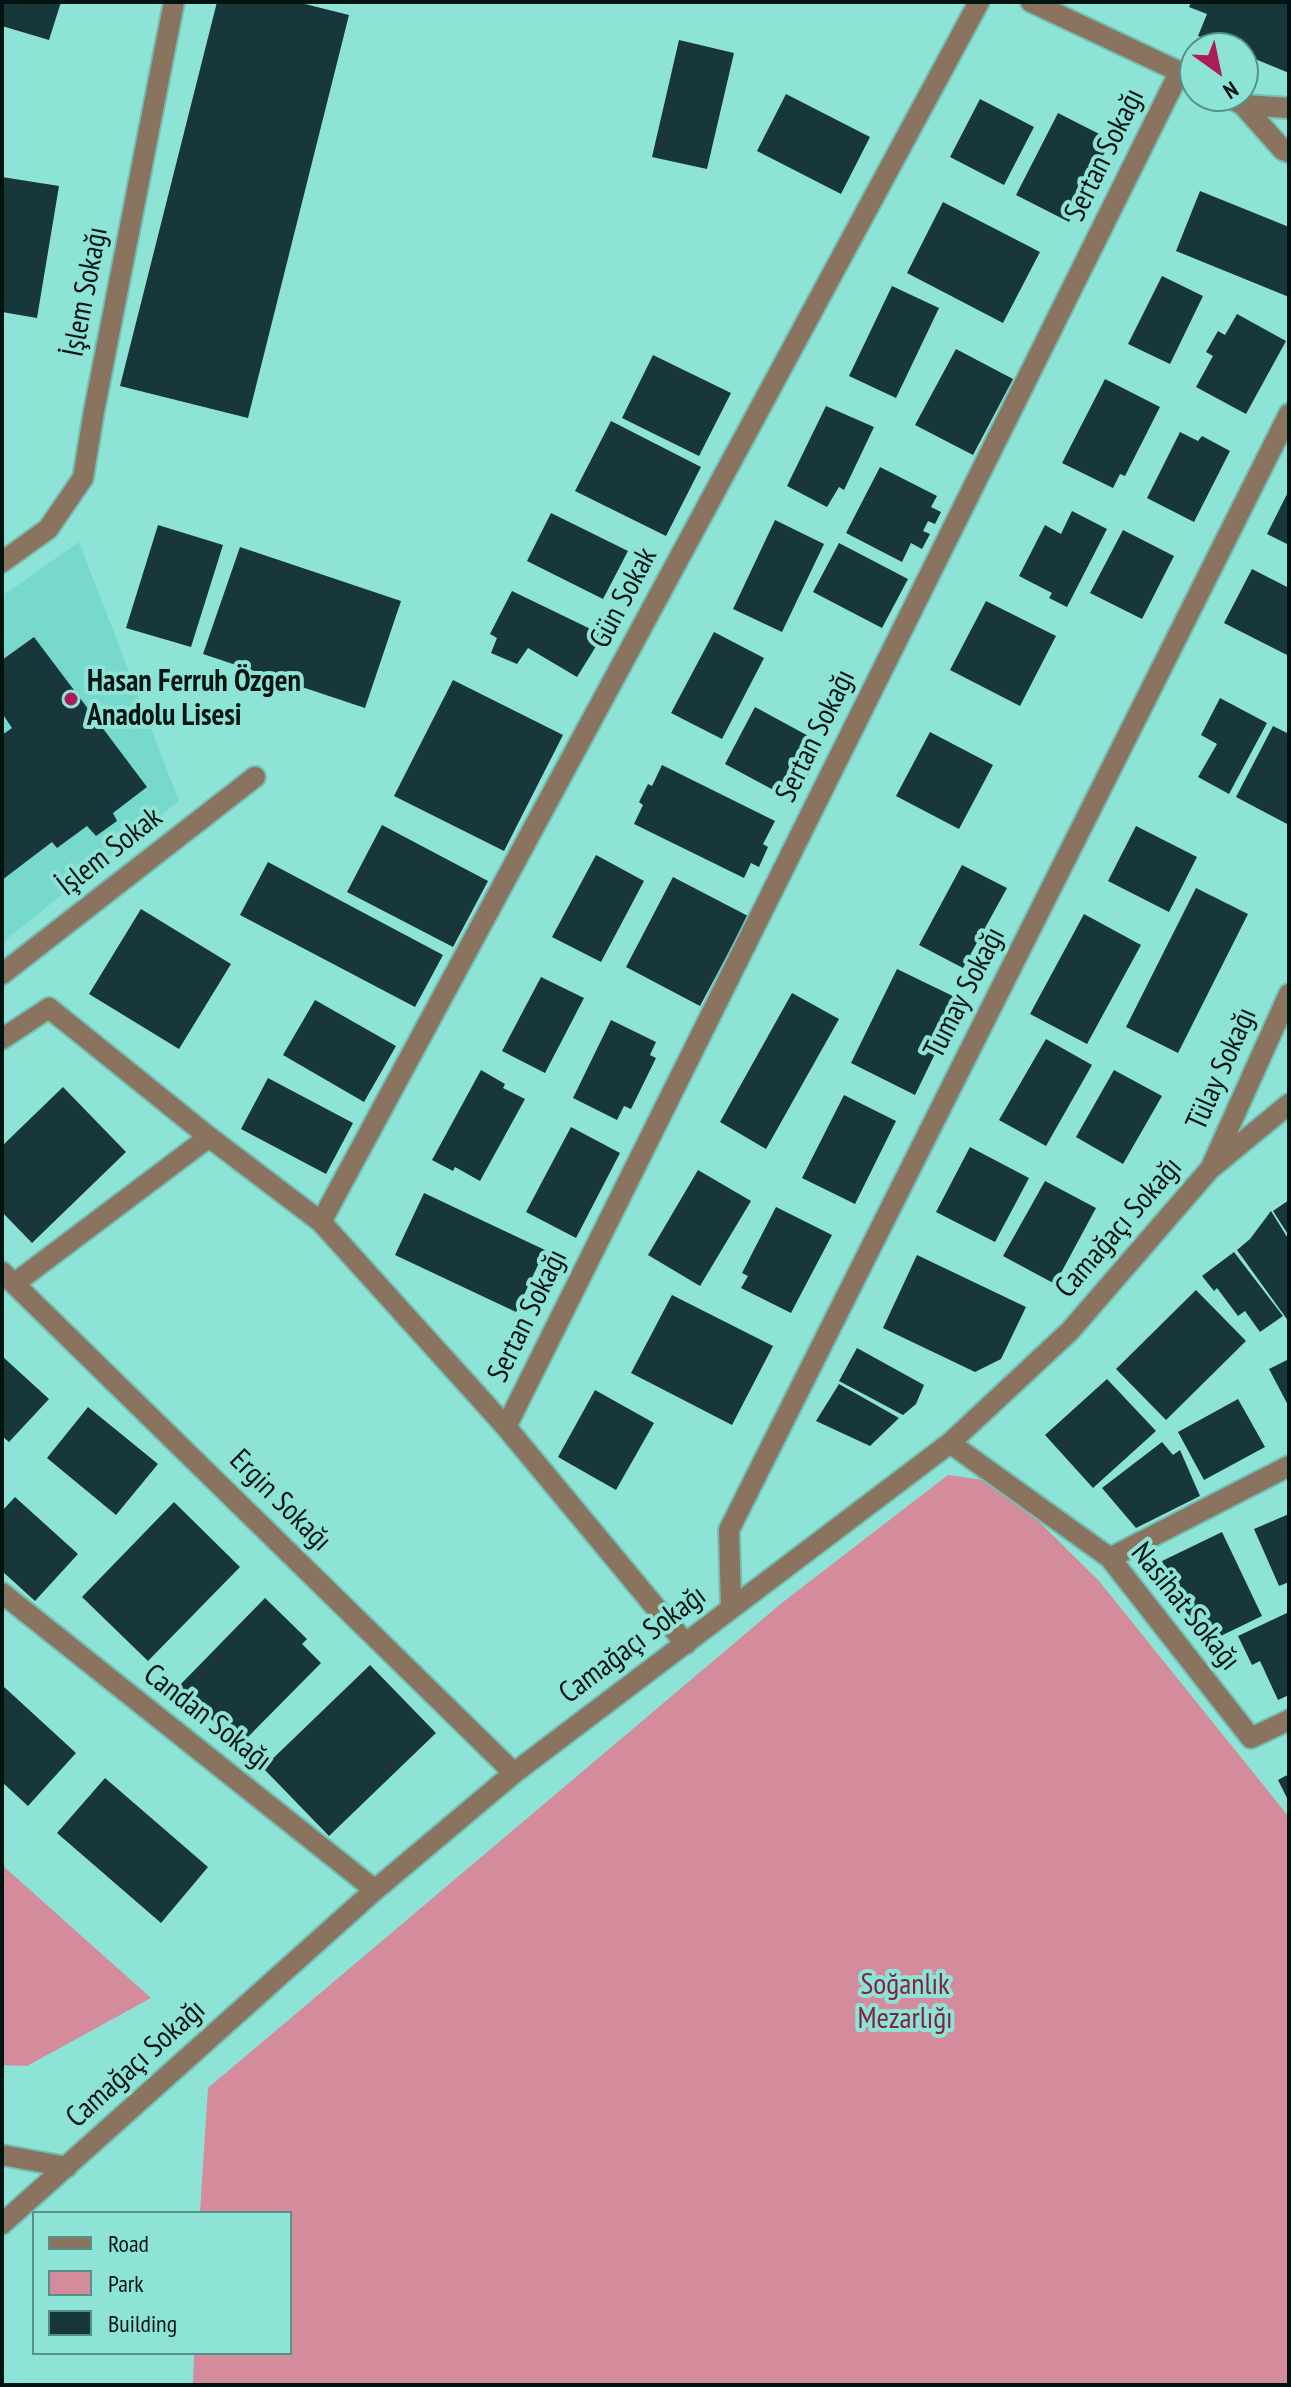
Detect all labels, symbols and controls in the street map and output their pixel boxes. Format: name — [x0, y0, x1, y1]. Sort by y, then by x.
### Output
north arrow — [1179, 32, 1259, 112]
text: N — [1218, 75, 1244, 105]
street label: Sertan Sokağı — [1058, 83, 1152, 227]
street label: İşlem Sokağı — [56, 224, 116, 360]
street label: Gün Sokak — [583, 542, 665, 654]
place label: Hasan Ferruh Özgen Anadolu Lisesi — [87, 664, 301, 734]
street label: Sertan Sokağı — [769, 664, 863, 808]
marker: Hasan Ferruh Özgen Anadolu Lisesi — [62, 690, 80, 708]
street label: İşlem Sokak — [50, 800, 170, 904]
street label: Tumay Sokağı — [917, 922, 1013, 1064]
street label: Tülay Sokağı — [1179, 1002, 1265, 1136]
street label: Camağaçı Sokağı — [1048, 1150, 1190, 1306]
street label: Sertan Sokağı — [481, 1244, 575, 1388]
street label: Ergin Sokağı — [222, 1443, 338, 1559]
street label: Nasihat Sokağı — [1123, 1536, 1247, 1678]
street label: Camağaçı Sokağı — [553, 1578, 713, 1712]
street label: Candan Sokağı — [136, 1657, 278, 1779]
park label: Soğanlık Mezarlığı — [857, 1967, 953, 2038]
street label: Camağaçı Sokağı — [59, 1992, 213, 2136]
legend — [32, 2211, 292, 2355]
text: Road — [108, 2228, 149, 2259]
text: Park — [108, 2268, 144, 2299]
text: Building — [108, 2308, 177, 2339]

